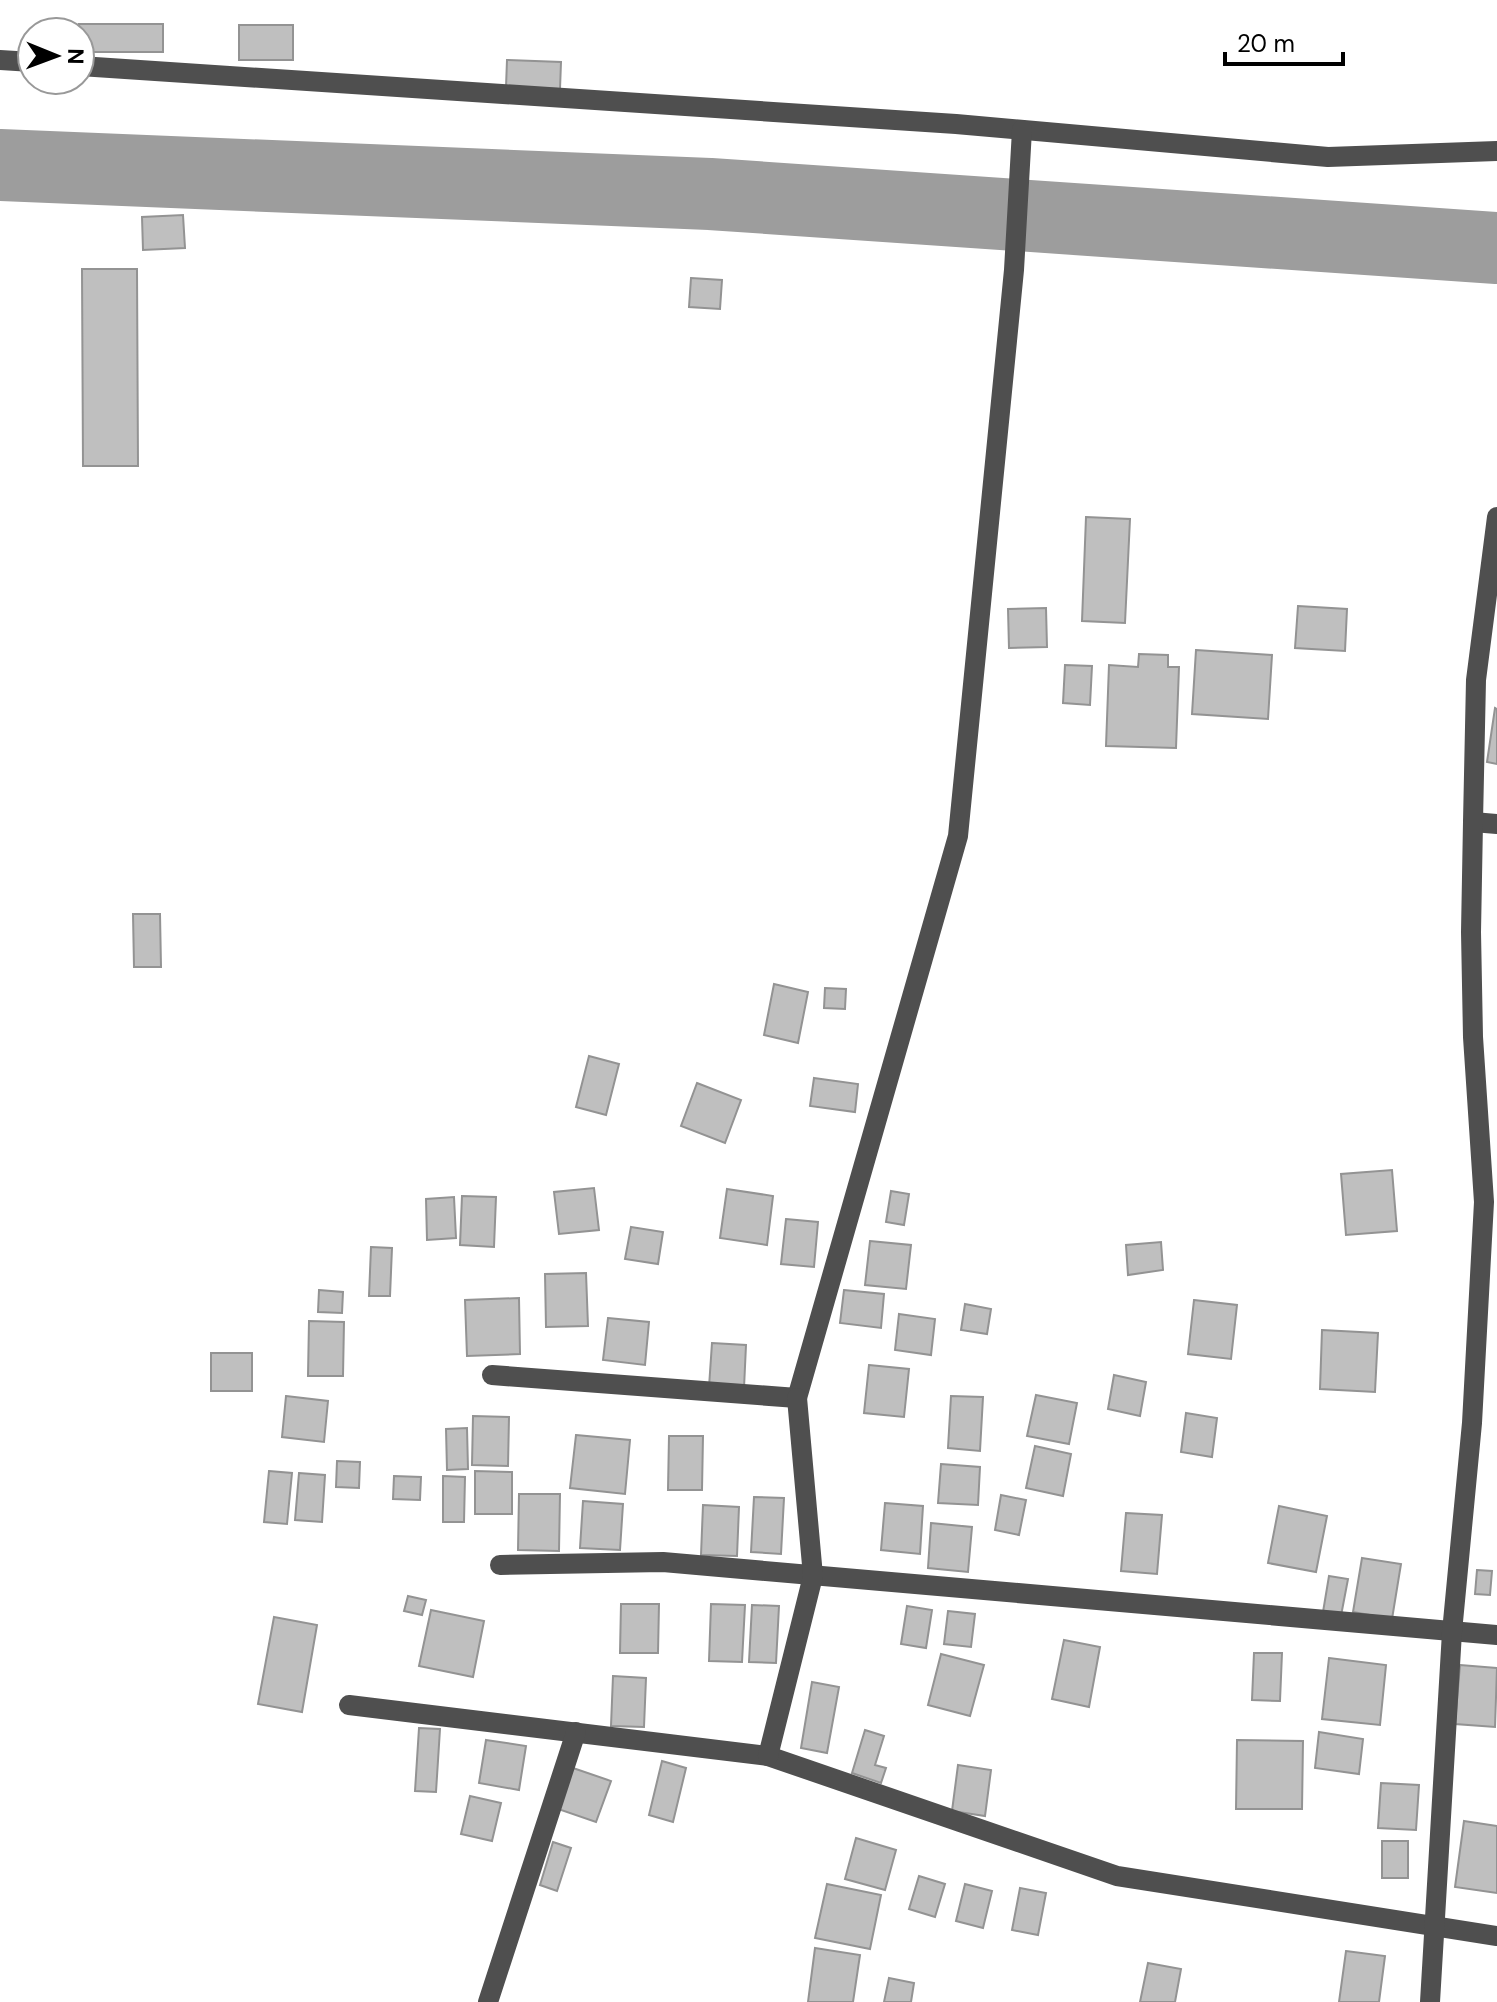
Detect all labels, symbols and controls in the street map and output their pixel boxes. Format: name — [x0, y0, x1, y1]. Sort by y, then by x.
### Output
north arrow — [16, 16, 96, 96]
scale bar — [1225, 16, 1343, 66]
text: 20 m — [1237, 28, 1295, 59]
text: N — [61, 48, 90, 65]

